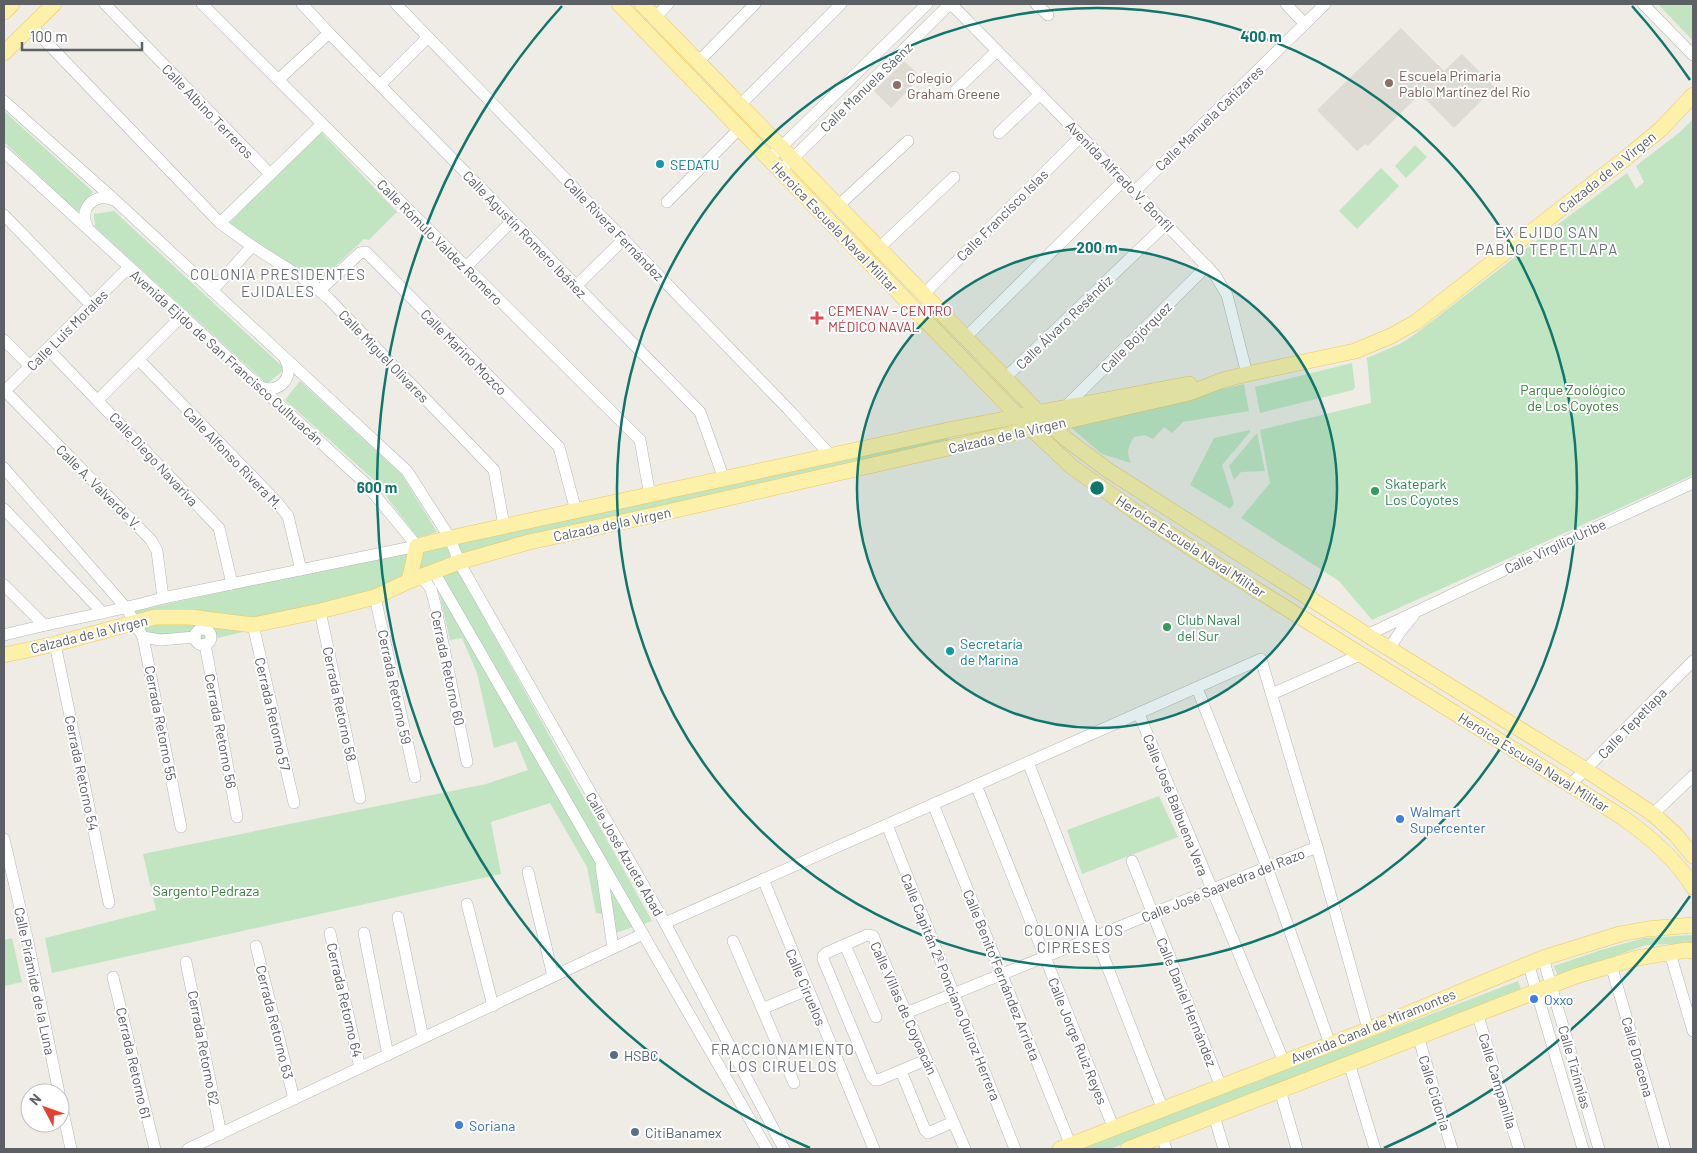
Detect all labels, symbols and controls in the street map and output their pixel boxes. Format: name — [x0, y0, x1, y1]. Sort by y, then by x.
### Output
scale bar — [22, 20, 142, 52]
text: 100 m — [30, 27, 68, 45]
text: 400 m — [1240, 27, 1282, 45]
street label: Calle Manuela Sáenz — [816, 39, 916, 135]
street label: Calle Albino Terreros — [159, 60, 258, 162]
street label: Calle Manuela Cañizares — [1151, 62, 1267, 174]
place label: Escuela Primaria Pablo Martínez del Río — [1399, 67, 1530, 100]
place label: Colegio Graham Greene — [907, 69, 1000, 102]
marker: Escuela Primaria Pablo Martínez del Río — [1383, 77, 1395, 89]
marker: Colegio Graham Greene — [891, 79, 903, 91]
street label: Avenida Alfredo V. Bonfil — [1063, 117, 1177, 235]
street label: Calzada de la Virgen — [1555, 128, 1659, 216]
place label: SEDATU — [670, 156, 720, 173]
marker: SEDATU — [654, 158, 666, 170]
street label: Heroica Escuela Naval Militar — [768, 158, 902, 296]
street label: Calle Francisco Islas — [953, 166, 1051, 264]
street label: Calle Agustín Romero Ibáñez — [460, 167, 590, 301]
street label: Calle Rivera Fernández — [560, 174, 668, 284]
street label: Calle Rómulo Valdez Romero — [374, 176, 506, 308]
district label: EX EJIDO SAN PABLO TEPETLAPA — [1476, 223, 1618, 258]
text: 200 m — [1076, 238, 1118, 256]
district label: COLONIA PRESIDENTES EJIDALES — [190, 265, 366, 300]
street label: Avenida Ejido de San Francisco Culhuacán — [127, 266, 327, 448]
street label: Calle Álvaro Reséndiz — [1012, 271, 1116, 373]
street label: Calle Luis Morales — [23, 286, 111, 374]
street label: Calle Bojórquez — [1097, 298, 1175, 376]
place label: CEMENAV - CENTRO MÉDICO NAVAL — [828, 302, 952, 335]
street label: Calle Marino Mozco — [417, 305, 511, 399]
street label: Calle Miguel Olivares — [335, 306, 433, 406]
marker: CEMENAV - CENTRO MÉDICO NAVAL — [810, 311, 824, 325]
park label: Parque Zoológico de Los Coyotes — [1520, 381, 1626, 414]
street label: Calle Alfonso Rivera M. — [180, 403, 286, 513]
street label: Calle Diego Navariva — [106, 408, 202, 510]
street label: Calzada de la Virgen — [947, 413, 1067, 457]
street label: Calle A. Valverde V. — [53, 441, 145, 533]
place label: Skatepark Los Coyotes — [1385, 475, 1459, 508]
text: 600 m — [357, 478, 397, 496]
centre of rings — [1088, 479, 1106, 497]
marker: Skatepark Los Coyotes — [1369, 485, 1381, 497]
street label: Heroica Escuela Naval Militar — [1113, 491, 1269, 601]
street label: Calzada de la Virgen — [552, 503, 672, 545]
street label: Calle Virgilio Uribe — [1502, 515, 1608, 577]
street label: Cerrada Retorno 60 — [427, 609, 469, 727]
street label: Calzada de la Virgen — [29, 611, 149, 657]
place label: Club Naval del Sur — [1177, 611, 1240, 644]
marker: Club Naval del Sur — [1161, 621, 1173, 633]
street label: Cerrada Retorno 59 — [375, 628, 415, 746]
place label: Secretaría de Marina — [960, 635, 1023, 668]
street label: Cerrada Retorno 58 — [320, 645, 360, 763]
marker: Secretaría de Marina — [944, 645, 956, 657]
street label: Cerrada Retorno 57 — [252, 656, 294, 773]
street label: Cerrada Retorno 55 — [142, 664, 180, 782]
street label: Cerrada Retorno 56 — [202, 672, 240, 790]
street label: Calle Tepetlapa — [1594, 684, 1670, 762]
street label: Heroica Escuela Naval Militar — [1455, 709, 1613, 815]
street label: Cerrada Retorno 54 — [62, 714, 102, 832]
street label: Calle José Balbuena Vera — [1140, 732, 1212, 878]
street label: Calle José Azueta Abad — [583, 789, 667, 919]
place label: Walmart Supercenter — [1410, 803, 1486, 836]
marker: Walmart Supercenter — [1394, 813, 1406, 825]
street label: Calle José Saavedra del Razo — [1139, 844, 1307, 926]
street label: Calle Capitán 2º Ponciano Quiroz Herrera — [898, 871, 1004, 1103]
park label: Sargento Pedraza — [153, 882, 259, 899]
street label: Calle Benito Fernández Arrieta — [960, 887, 1044, 1063]
street label: Calle Pirámide de la Luna — [11, 906, 59, 1056]
district label: COLONIA LOS CIPRESES — [1024, 921, 1124, 956]
street label: Calle Daniel Hernández — [1153, 935, 1221, 1069]
street label: Calle Villas de Coyoacán — [867, 939, 941, 1077]
street label: Cerrada Retorno 64 — [324, 941, 366, 1059]
street label: Calle Ciruelos — [782, 946, 830, 1028]
street label: Cerrada Retorno 63 — [253, 963, 297, 1081]
street label: Calle Jorge Ruiz Reyes — [1045, 975, 1111, 1107]
street label: Avenida Canal de Miramontes — [1288, 985, 1458, 1067]
street label: Cerrada Retorno 62 — [184, 989, 224, 1107]
place label: Oxxo — [1544, 991, 1573, 1008]
marker: Oxxo — [1528, 993, 1540, 1005]
street label: Cerrada Retorno 61 — [113, 1005, 155, 1121]
street label: Calle Dracena — [1618, 1015, 1658, 1099]
street label: Calle Tizinnias — [1555, 1023, 1595, 1111]
street label: Calle Campanilla — [1475, 1031, 1521, 1131]
district label: FRACCIONAMIENTO LOS CIRUELOS — [711, 1040, 855, 1075]
place label: HSBC — [624, 1047, 659, 1064]
marker: HSBC — [608, 1049, 620, 1061]
street label: Calle Cidonia — [1415, 1053, 1455, 1133]
north arrow — [20, 1083, 70, 1133]
text: N — [25, 1090, 44, 1108]
place label: Soriana — [469, 1117, 515, 1134]
marker: Soriana — [453, 1119, 465, 1131]
place label: CitiBanamex — [645, 1124, 722, 1141]
marker: CitiBanamex — [629, 1126, 641, 1138]

